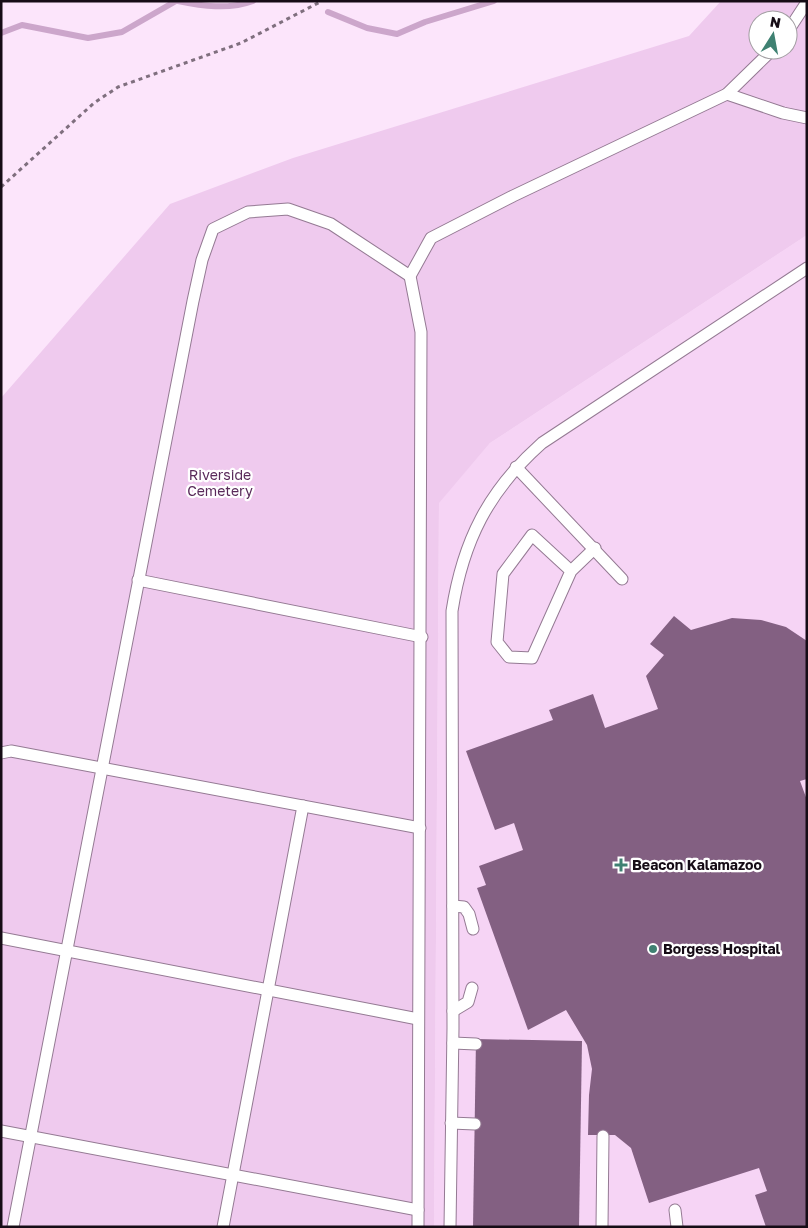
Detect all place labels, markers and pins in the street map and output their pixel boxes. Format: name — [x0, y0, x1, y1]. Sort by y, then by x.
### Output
place label: Beacon Kalamazoo — [632, 856, 762, 873]
marker: Beacon Kalamazoo — [614, 858, 628, 872]
place label: Borgess Hospital — [663, 940, 781, 957]
marker: Borgess Hospital — [647, 943, 659, 955]

